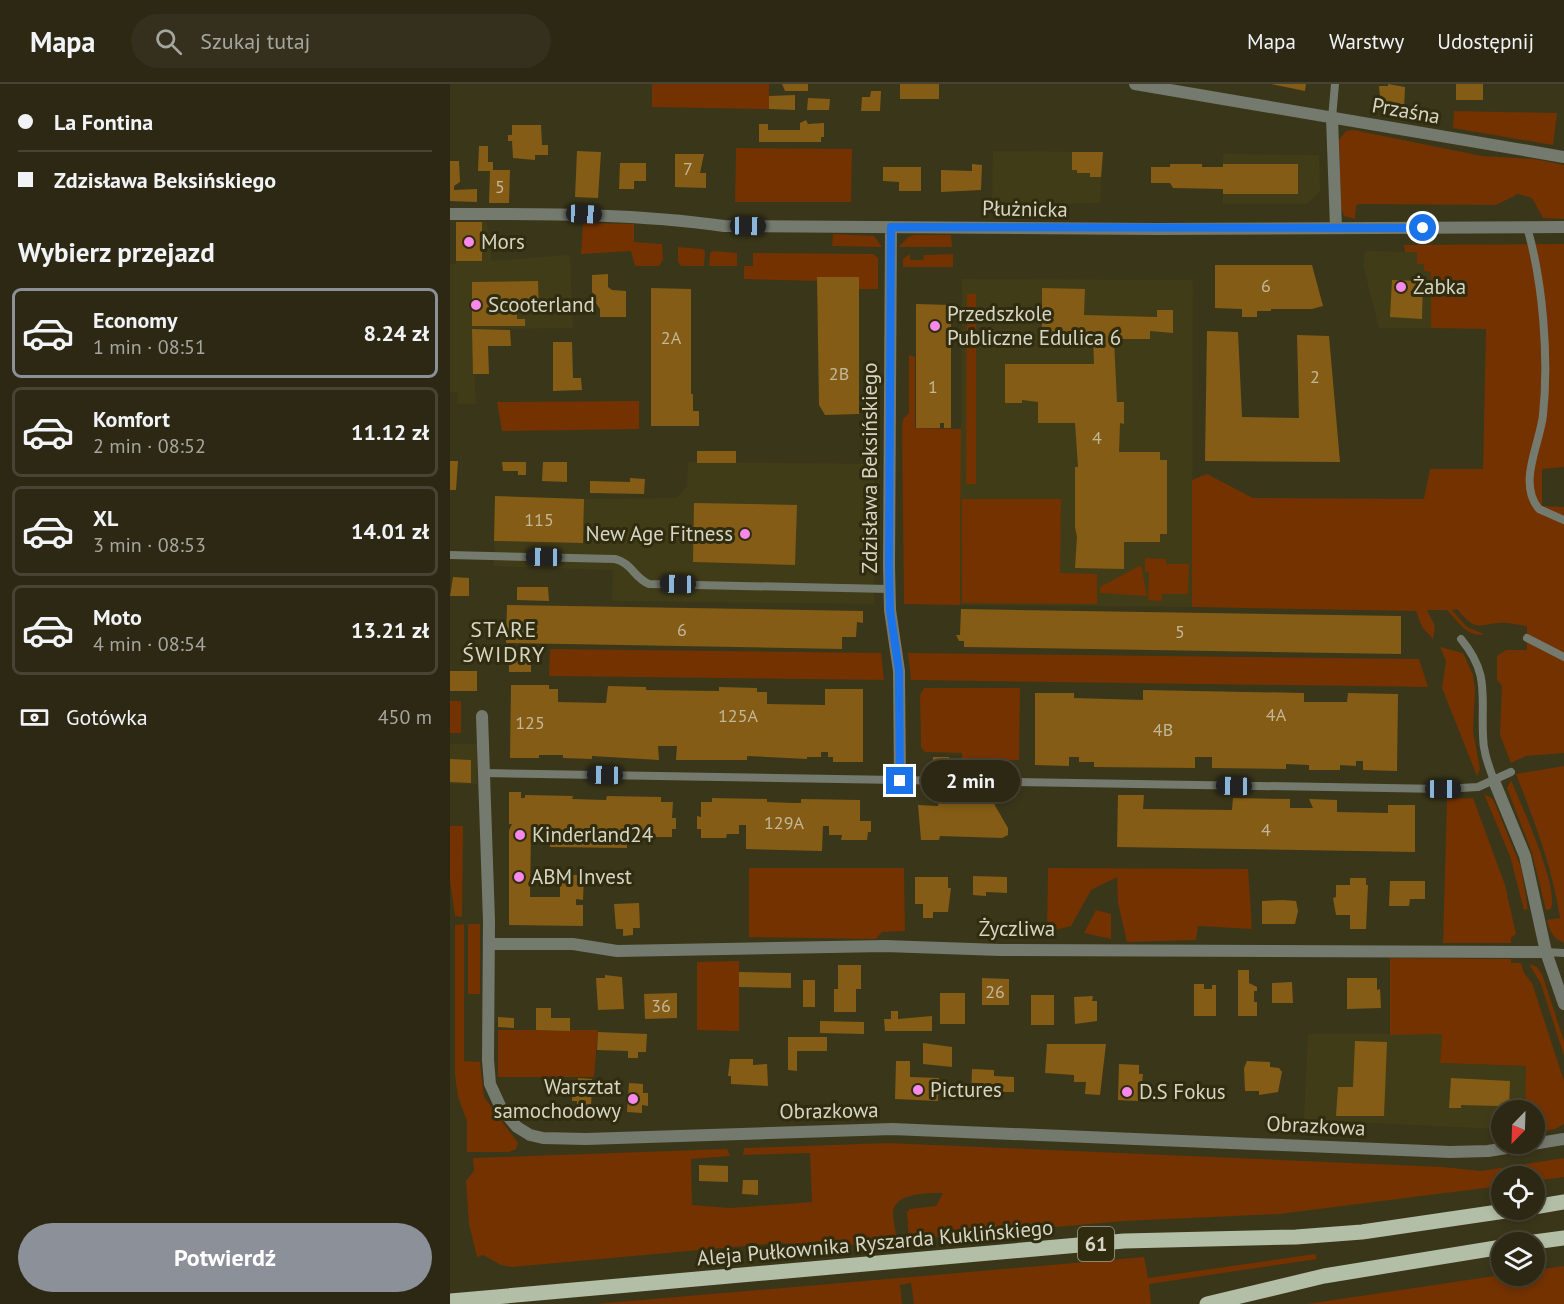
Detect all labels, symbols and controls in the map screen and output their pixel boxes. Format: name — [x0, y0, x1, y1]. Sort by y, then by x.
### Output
search box — [131, 14, 551, 68]
text: Mapa — [30, 23, 95, 60]
icon: search — [152, 25, 185, 58]
text: Szukaj tutaj — [200, 27, 310, 55]
text: Mapa — [1247, 28, 1296, 55]
text: Warstwy — [1329, 28, 1404, 55]
text: Udostępnij — [1437, 28, 1534, 55]
street label: Przaśna — [1370, 91, 1442, 130]
text: La Fontina — [54, 108, 153, 136]
house number: 7 — [683, 157, 693, 180]
text: Zdzisława Beksińskiego — [54, 166, 276, 194]
house number: 5 — [495, 175, 505, 198]
street label: Płużnicka — [982, 194, 1068, 223]
car — [566, 204, 602, 224]
route start — [1409, 214, 1436, 241]
car — [730, 217, 766, 235]
place label: Mors — [481, 228, 525, 255]
text: Wybierz przejazd — [18, 235, 215, 269]
marker: Mors — [462, 235, 476, 249]
place label: Żabka — [1413, 273, 1466, 300]
house number: 6 — [1261, 274, 1271, 297]
marker: Żabka — [1394, 280, 1408, 294]
place label: Scooterland — [488, 291, 595, 318]
marker: Scooterland — [469, 298, 483, 312]
place label: Przedszkole Publiczne Edulica 6 — [947, 300, 1121, 351]
icon: car — [21, 306, 75, 360]
text: Economy — [93, 306, 177, 334]
text: 8.24 zł — [364, 319, 429, 347]
marker: Przedszkole Publiczne Edulica 6 — [928, 319, 942, 333]
house number: 2A — [661, 326, 682, 349]
text: 1 min · 08:51 — [93, 334, 206, 360]
house number: 2B — [829, 362, 849, 385]
street label: Zdzisława Beksińskiego — [856, 362, 883, 574]
house number: 2 — [1310, 365, 1320, 388]
house number: 1 — [928, 375, 938, 398]
icon: car — [21, 405, 75, 459]
text: Komfort — [93, 405, 170, 433]
text: 11.12 zł — [351, 418, 429, 446]
house number: 4 — [1092, 426, 1102, 449]
text: 2 min · 08:52 — [93, 433, 206, 459]
icon: car — [21, 504, 75, 558]
text: XL — [93, 504, 118, 532]
house number: 115 — [524, 508, 554, 531]
text: 14.01 zł — [351, 517, 429, 545]
place label: New Age Fitness — [586, 520, 733, 547]
marker: New Age Fitness — [738, 527, 752, 541]
text: 3 min · 08:53 — [93, 532, 206, 558]
car — [526, 548, 562, 566]
car — [660, 575, 696, 593]
icon: car — [21, 603, 75, 657]
text: Moto — [93, 603, 142, 631]
district label: STARE ŚWIDRY — [462, 615, 546, 668]
text: 13.21 zł — [351, 616, 429, 644]
house number: 6 — [677, 618, 687, 641]
house number: 5 — [1175, 620, 1185, 643]
text: 4 min · 08:54 — [93, 631, 206, 657]
icon: cash — [18, 701, 51, 734]
text: Gotówka — [66, 703, 148, 731]
house number: 4A — [1266, 703, 1287, 726]
text: 450 m — [378, 704, 432, 730]
house number: 125A — [718, 704, 758, 727]
house number: 125 — [515, 711, 545, 734]
house number: 4B — [1153, 718, 1173, 741]
callout: 2 min — [921, 760, 1020, 802]
car — [587, 766, 623, 784]
route end — [886, 767, 913, 794]
text: 2 min — [946, 768, 995, 794]
car — [1216, 777, 1252, 795]
car — [1425, 780, 1461, 798]
house number: 129A — [764, 811, 804, 834]
house number: 4 — [1261, 818, 1271, 841]
place label: Kinderland24 — [532, 821, 653, 848]
marker: Kinderland24 — [513, 828, 527, 842]
place label: ABM Invest — [531, 863, 632, 890]
marker: ABM Invest — [512, 870, 526, 884]
street label: Życzliwa — [979, 915, 1055, 942]
house number: 26 — [985, 980, 1005, 1003]
house number: 36 — [651, 994, 671, 1017]
place label: Warsztat samochodowy — [494, 1073, 621, 1124]
place label: Pictures — [930, 1076, 1002, 1103]
place label: D.S Fokus — [1139, 1078, 1226, 1105]
marker: Pictures — [911, 1083, 925, 1097]
marker: D.S Fokus — [1120, 1085, 1134, 1099]
marker: Warsztat samochodowy — [626, 1092, 640, 1106]
street label: Obrazkowa — [779, 1096, 879, 1125]
north arrow — [1491, 1100, 1545, 1154]
map controls — [1491, 1100, 1545, 1286]
street label: Obrazkowa — [1266, 1109, 1366, 1142]
button: locate — [1491, 1166, 1545, 1220]
street label: Aleja Pułkownika Ryszarda Kuklińskiego — [696, 1213, 1054, 1272]
button: Potwierdź — [18, 1223, 432, 1292]
road number: 61 — [1078, 1227, 1114, 1261]
button: layers — [1491, 1232, 1545, 1286]

